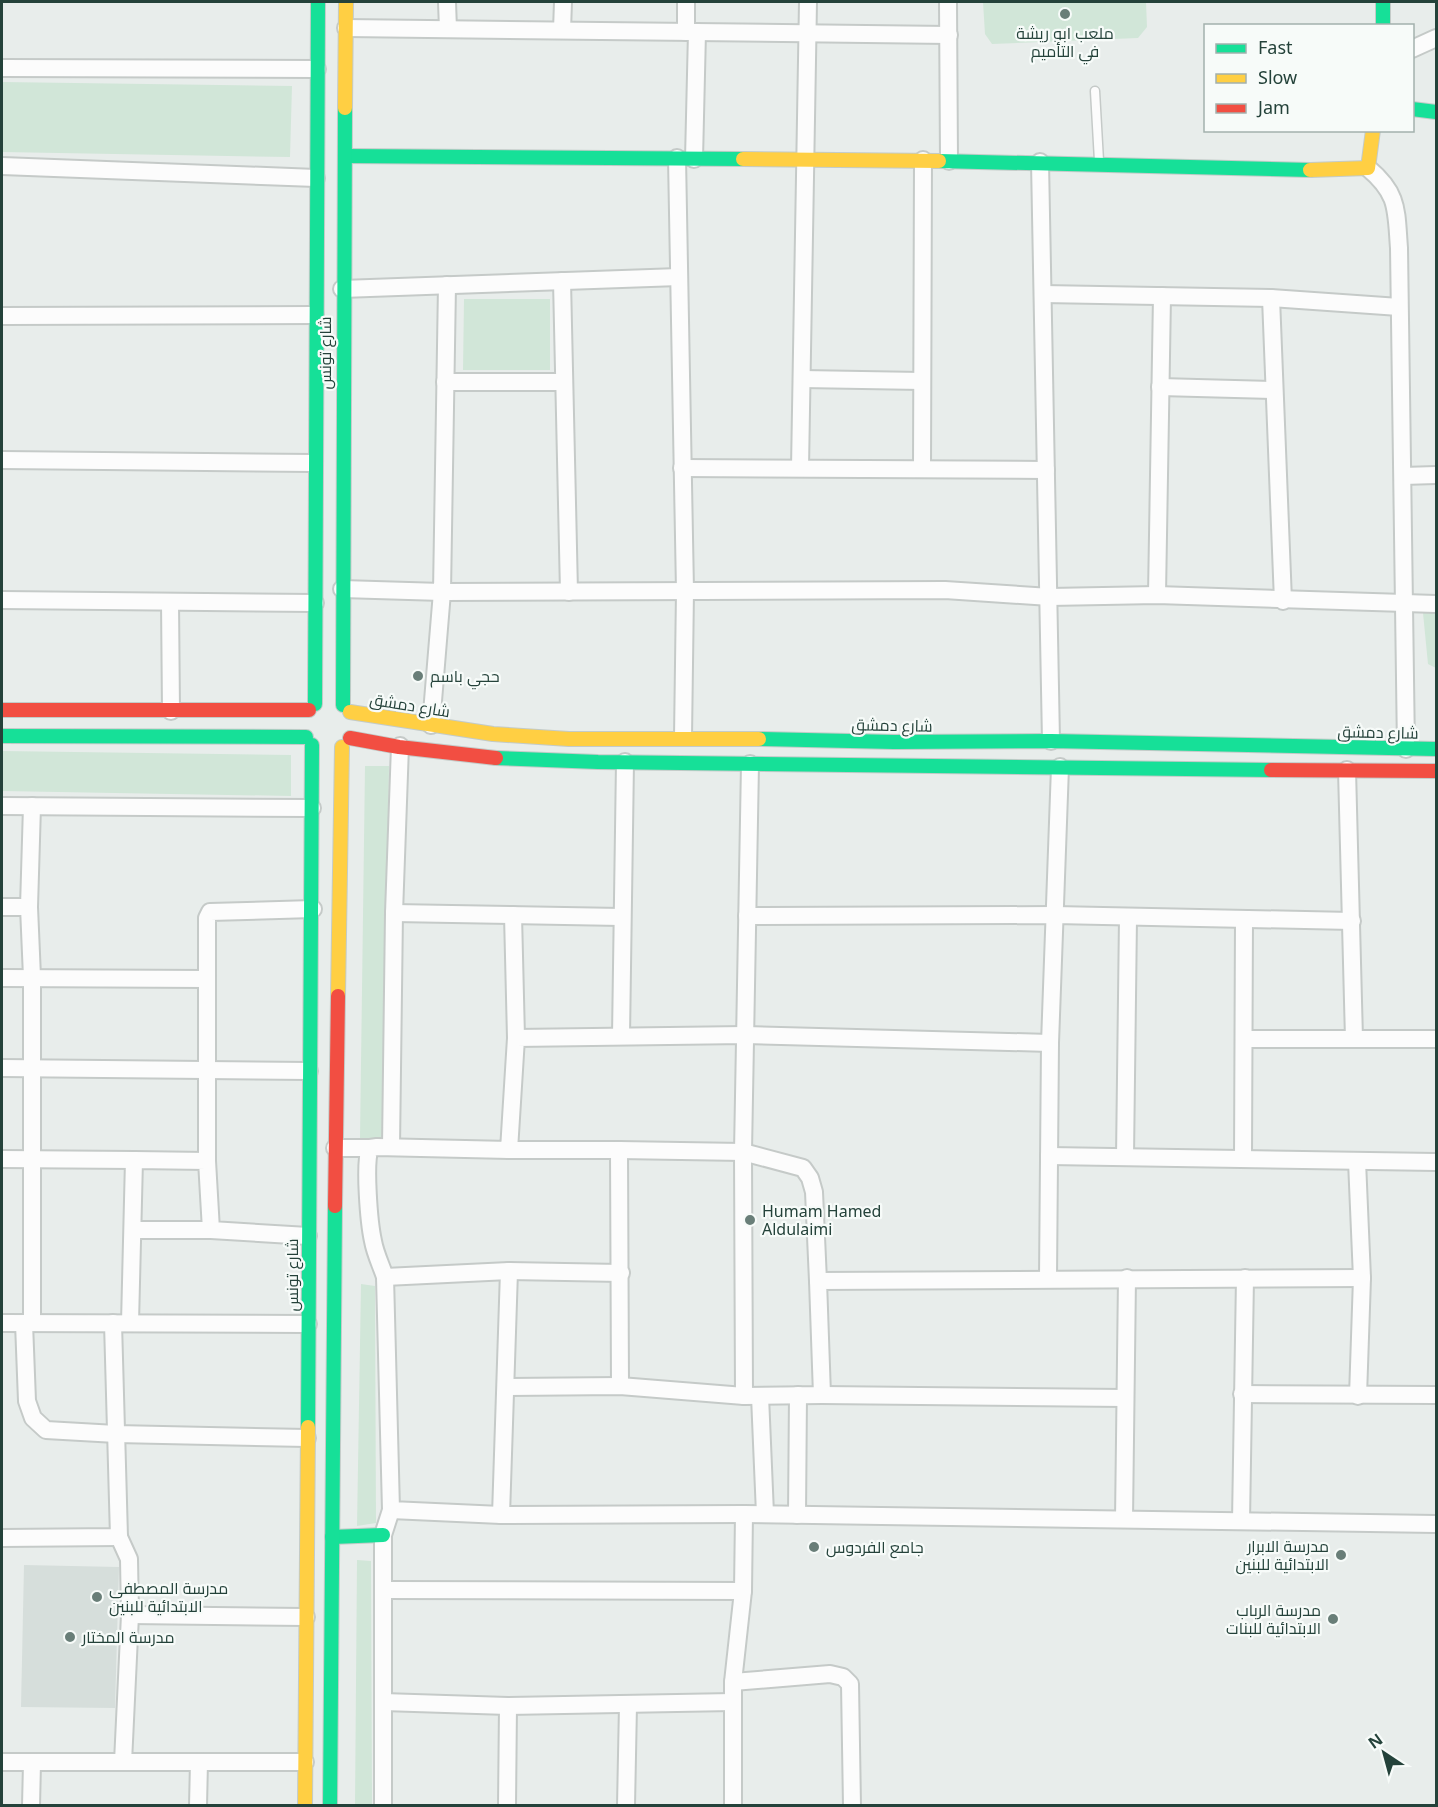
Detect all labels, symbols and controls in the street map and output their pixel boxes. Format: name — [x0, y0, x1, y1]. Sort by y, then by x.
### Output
marker: ملعب ابو ريشة في التأميم — [1058, 7, 1072, 21]
place label: ملعب ابو ريشة في التأميم — [1016, 22, 1114, 65]
legend — [1204, 24, 1414, 132]
text: Fast — [1258, 35, 1293, 59]
text: Slow — [1258, 65, 1297, 89]
text: Jam — [1256, 95, 1290, 119]
street label: شارع تونس — [314, 317, 337, 389]
place label: حجي باسم — [430, 665, 500, 690]
marker: حجي باسم — [411, 669, 425, 683]
street label: شارع دمشق — [368, 688, 452, 723]
street label: شارع دمشق — [851, 713, 933, 738]
street label: شارع دمشق — [1337, 720, 1419, 745]
place label: Humam Hamed Aldulaimi — [762, 1200, 881, 1240]
marker: Humam Hamed Aldulaimi — [743, 1213, 757, 1227]
street label: شارع تونس — [281, 1239, 304, 1311]
place label: مدرسة الابرار الابتدائية للبنين — [1236, 1535, 1329, 1575]
place label: جامع الفردوس — [826, 1536, 924, 1559]
marker: جامع الفردوس — [807, 1540, 821, 1554]
marker: مدرسة الابرار الابتدائية للبنين — [1334, 1548, 1348, 1562]
place label: مدرسة المصطفى الابتدائية للبنين — [109, 1577, 228, 1617]
marker: مدرسة المصطفى الابتدائية للبنين — [90, 1590, 104, 1604]
place label: مدرسة الرباب الابتدائية للبنات — [1226, 1599, 1321, 1639]
marker: مدرسة الرباب الابتدائية للبنات — [1326, 1612, 1340, 1626]
place label: مدرسة المختار — [81, 1626, 174, 1648]
marker: مدرسة المختار — [63, 1630, 77, 1644]
north arrow — [1354, 1723, 1414, 1783]
text: N — [1363, 1728, 1387, 1754]

